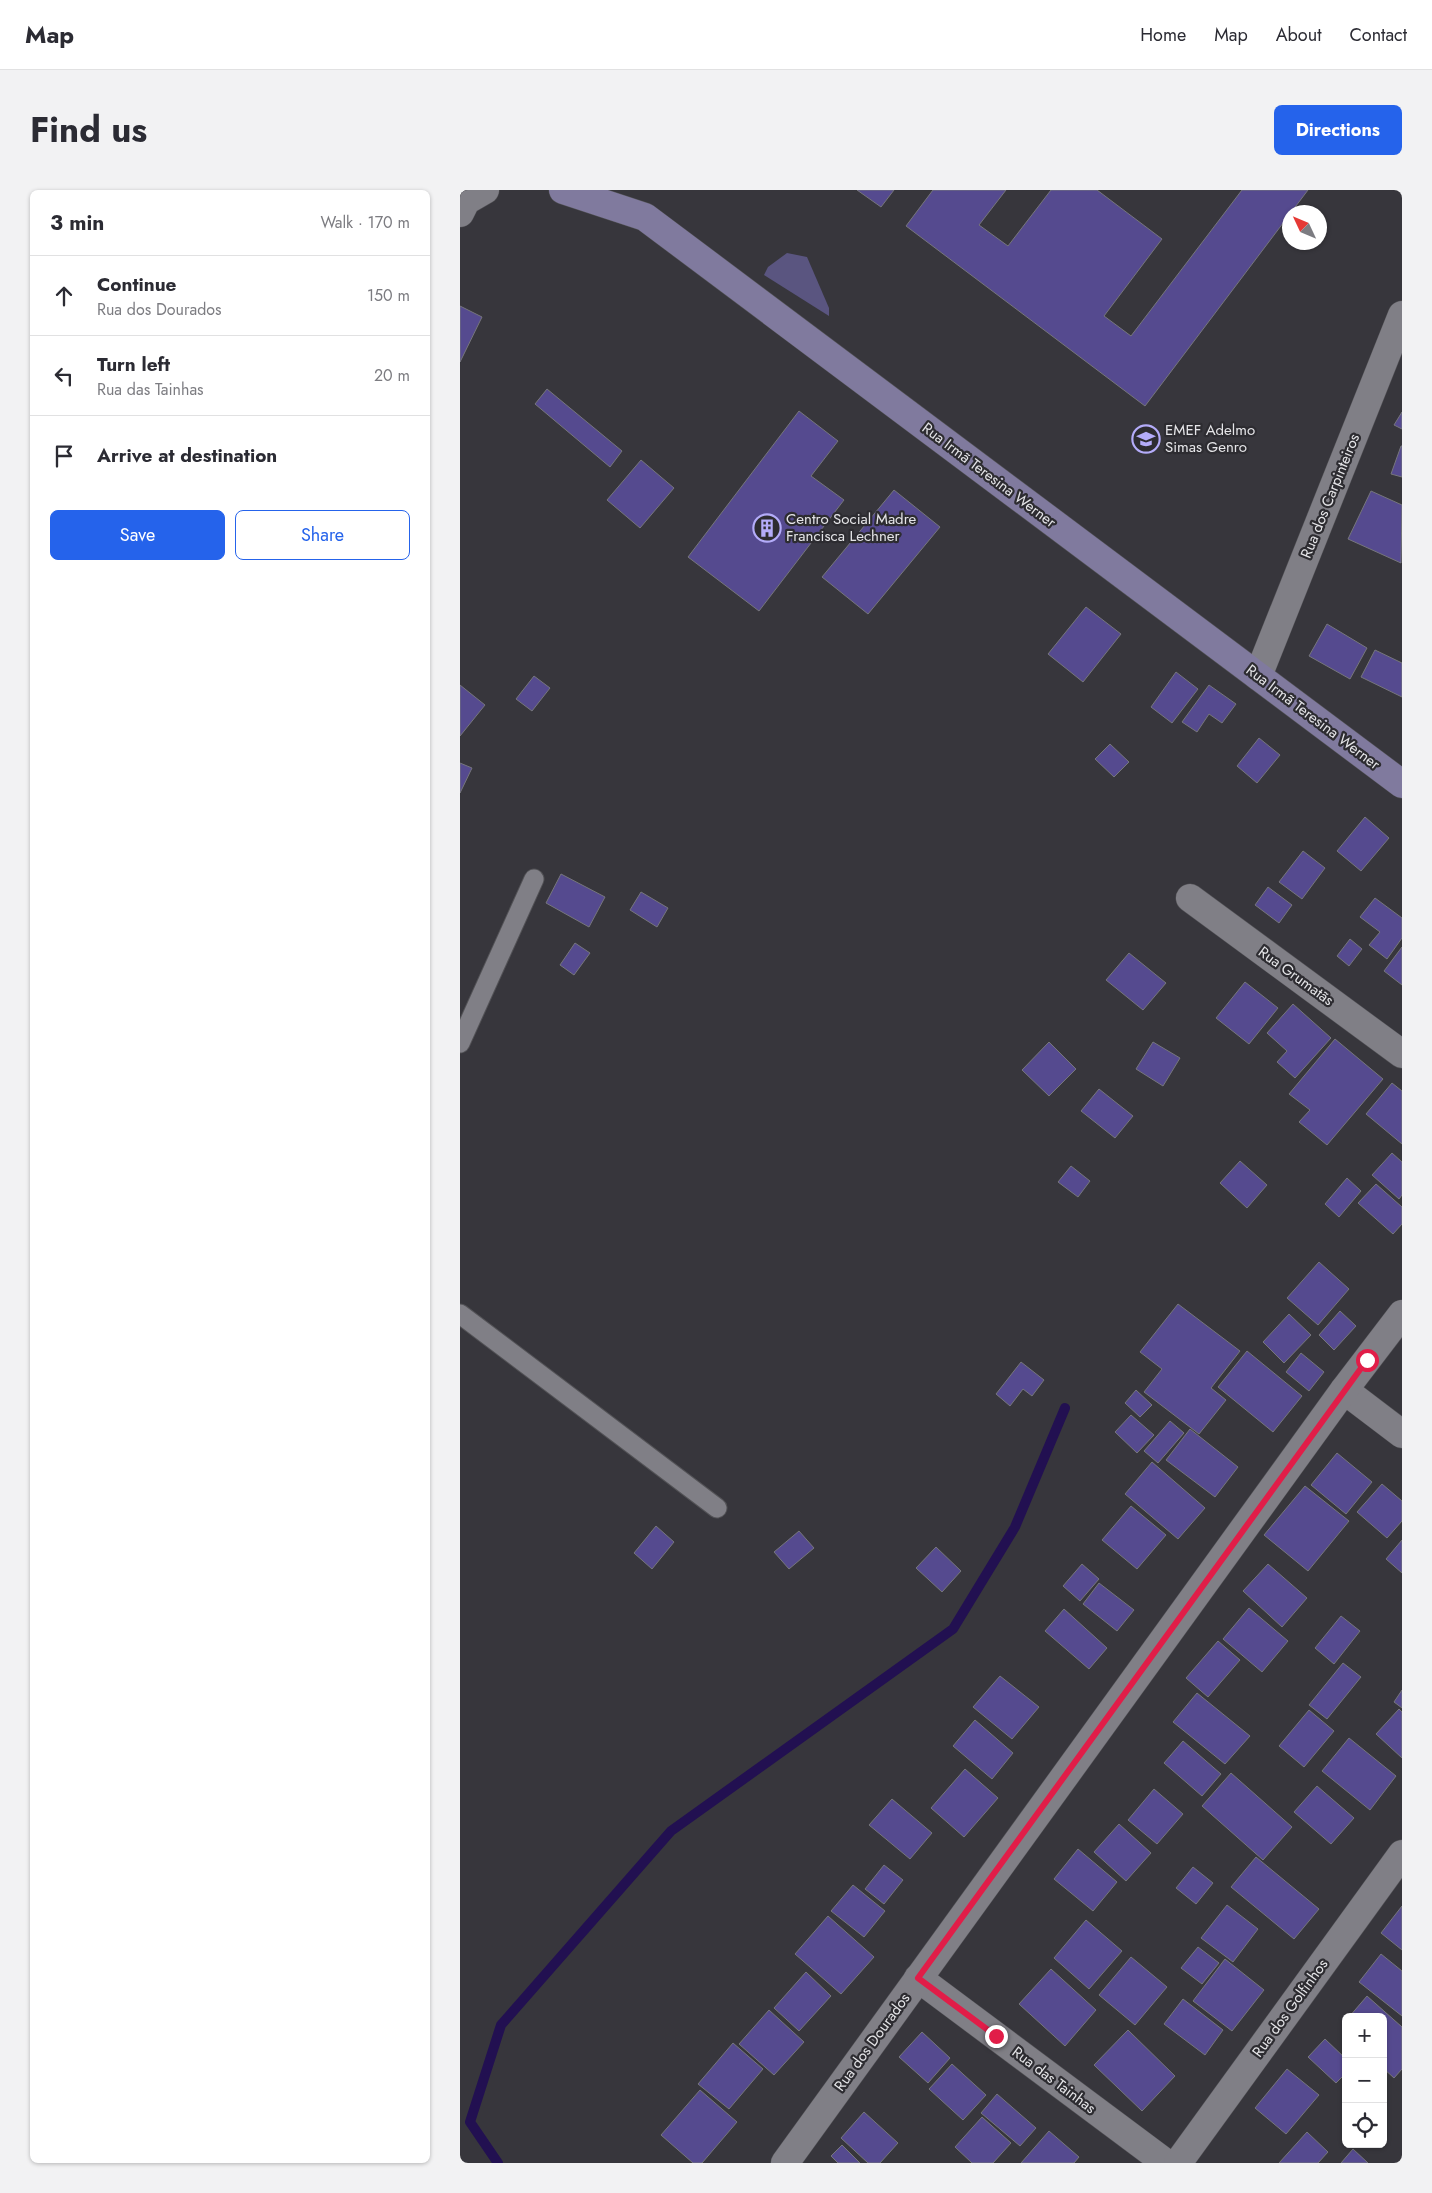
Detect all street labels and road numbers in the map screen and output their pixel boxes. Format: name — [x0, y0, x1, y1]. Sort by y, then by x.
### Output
street label: Rua Irmã Teresina Werner — [917, 417, 1061, 533]
street label: Rua dos Carpinteiros — [1295, 430, 1365, 562]
street label: Rua Irmã Teresina Werner — [1241, 659, 1385, 775]
street label: Rua Grumatãs — [1254, 941, 1338, 1011]
street label: Rua dos Golfinhos — [1247, 1954, 1333, 2062]
street label: Rua dos Dourados — [829, 1988, 915, 2096]
street label: Rua das Tainhas — [1007, 2041, 1101, 2119]

